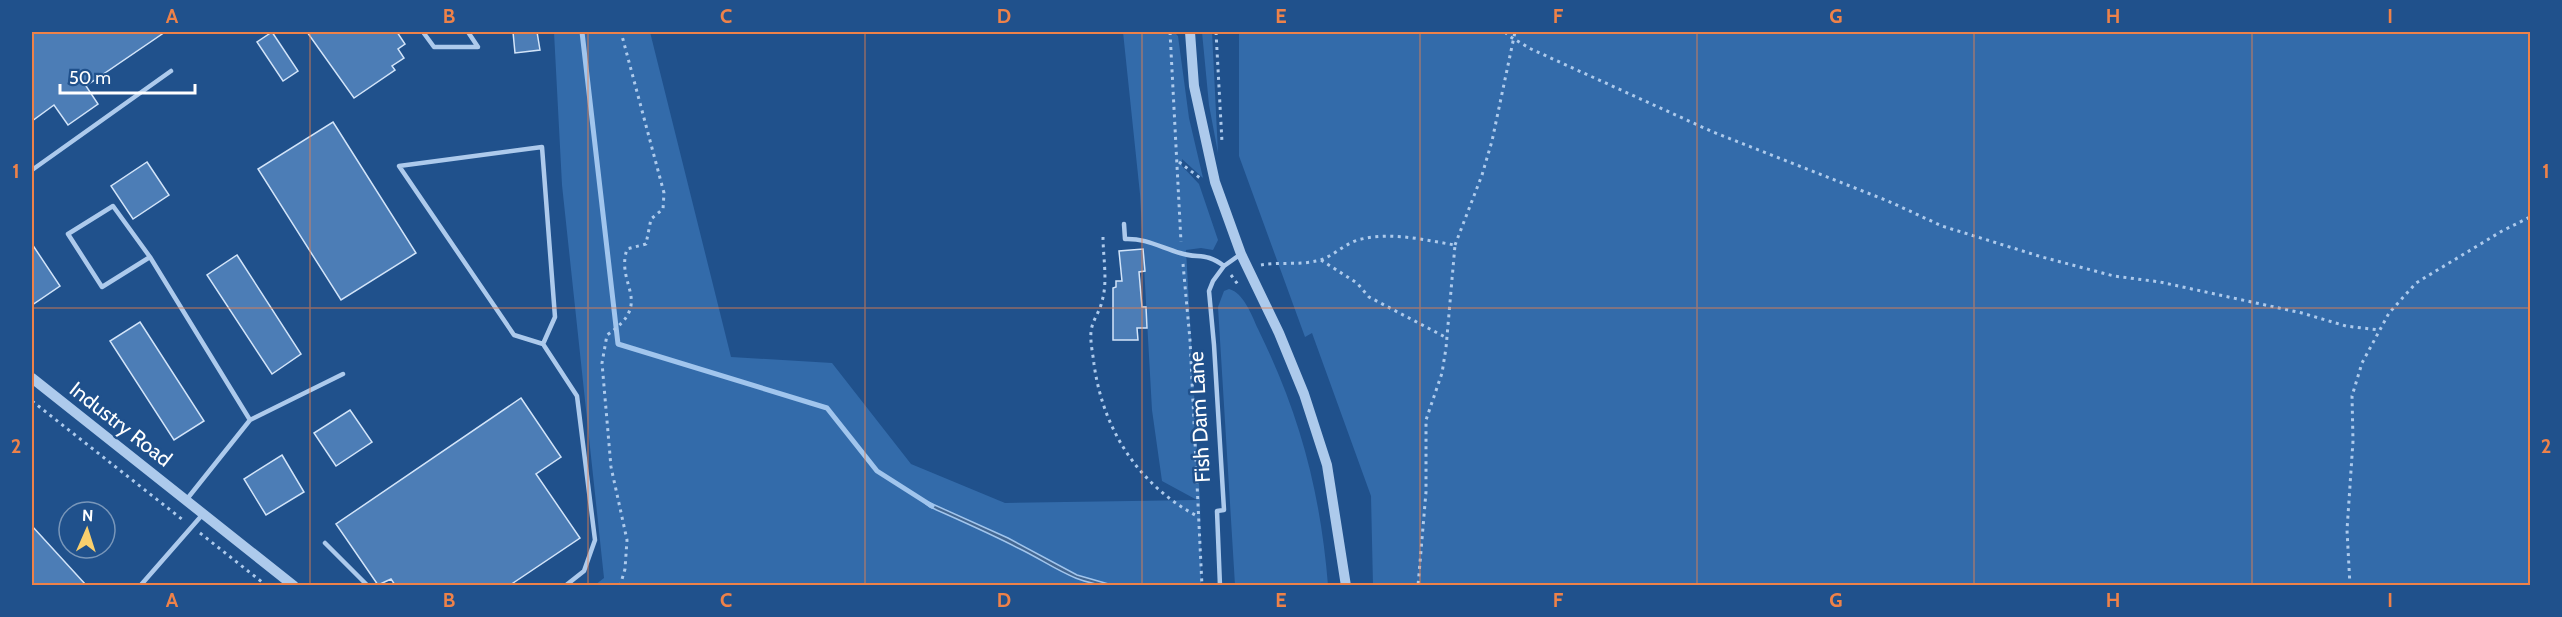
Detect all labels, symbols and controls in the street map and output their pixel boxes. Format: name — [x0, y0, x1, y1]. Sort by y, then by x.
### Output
text: A — [166, 4, 179, 28]
text: B — [443, 4, 455, 28]
text: C — [720, 4, 732, 28]
text: D — [997, 4, 1011, 28]
text: E — [1275, 4, 1287, 28]
text: F — [1553, 4, 1564, 28]
text: G — [1829, 4, 1843, 28]
text: H — [2106, 4, 2120, 28]
text: I — [2387, 4, 2393, 28]
scale bar — [60, 57, 195, 95]
text: 50 m — [69, 67, 111, 89]
text: 1 — [12, 159, 20, 183]
text: 1 — [2542, 159, 2550, 183]
street label: Fish Dam Lane — [1183, 350, 1215, 483]
street label: Industry Road — [65, 376, 177, 472]
text: 2 — [11, 434, 21, 458]
text: 2 — [2541, 434, 2551, 458]
north arrow — [57, 500, 117, 560]
text: N — [82, 506, 94, 525]
text: A — [166, 588, 179, 612]
text: B — [443, 588, 455, 612]
text: C — [720, 588, 732, 612]
text: D — [997, 588, 1011, 612]
text: E — [1275, 588, 1287, 612]
text: F — [1553, 588, 1564, 612]
text: G — [1829, 588, 1843, 612]
text: H — [2106, 588, 2120, 612]
text: I — [2387, 588, 2393, 612]

